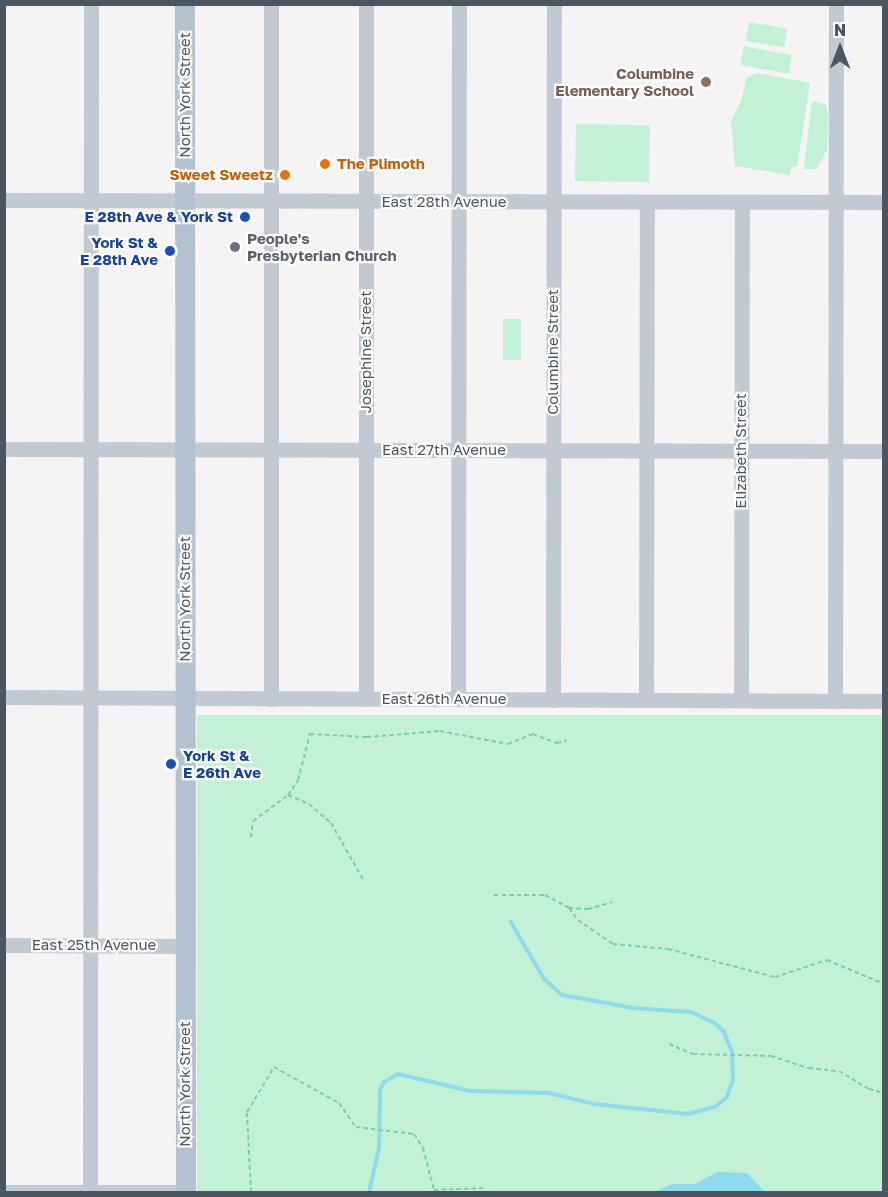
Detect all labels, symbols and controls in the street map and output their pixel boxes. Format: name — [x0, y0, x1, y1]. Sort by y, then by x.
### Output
north arrow — [810, 18, 870, 78]
text: N — [834, 20, 846, 40]
street label: North York Street — [176, 32, 194, 158]
place label: Columbine Elementary School — [555, 64, 694, 99]
marker: Columbine Elementary School — [699, 75, 713, 89]
place label: The Plimoth — [337, 155, 425, 173]
marker: The Plimoth — [318, 157, 332, 171]
place label: Sweet Sweetz — [170, 166, 273, 184]
marker: Sweet Sweetz — [278, 168, 292, 182]
street label: East 28th Avenue — [382, 193, 506, 211]
place label: E 28th Ave & York St — [84, 208, 233, 226]
marker: E 28th Ave & York St — [238, 210, 252, 224]
place label: People's Presbyterian Church — [247, 229, 396, 264]
place label: York St & E 28th Ave — [80, 233, 158, 268]
marker: People's Presbyterian Church — [228, 240, 242, 254]
marker: York St & E 28th Ave — [163, 244, 177, 258]
street label: Columbine Street — [544, 289, 562, 415]
street label: Josephine Street — [357, 291, 375, 413]
street label: Elizabeth Street — [732, 393, 750, 509]
street label: East 27th Avenue — [382, 441, 506, 459]
street label: North York Street — [176, 536, 194, 662]
street label: East 26th Avenue — [382, 690, 506, 708]
place label: York St & E 26th Ave — [183, 746, 261, 781]
marker: York St & E 26th Ave — [164, 757, 178, 771]
street label: East 25th Avenue — [32, 936, 156, 954]
street label: North York Street — [176, 1021, 194, 1147]

